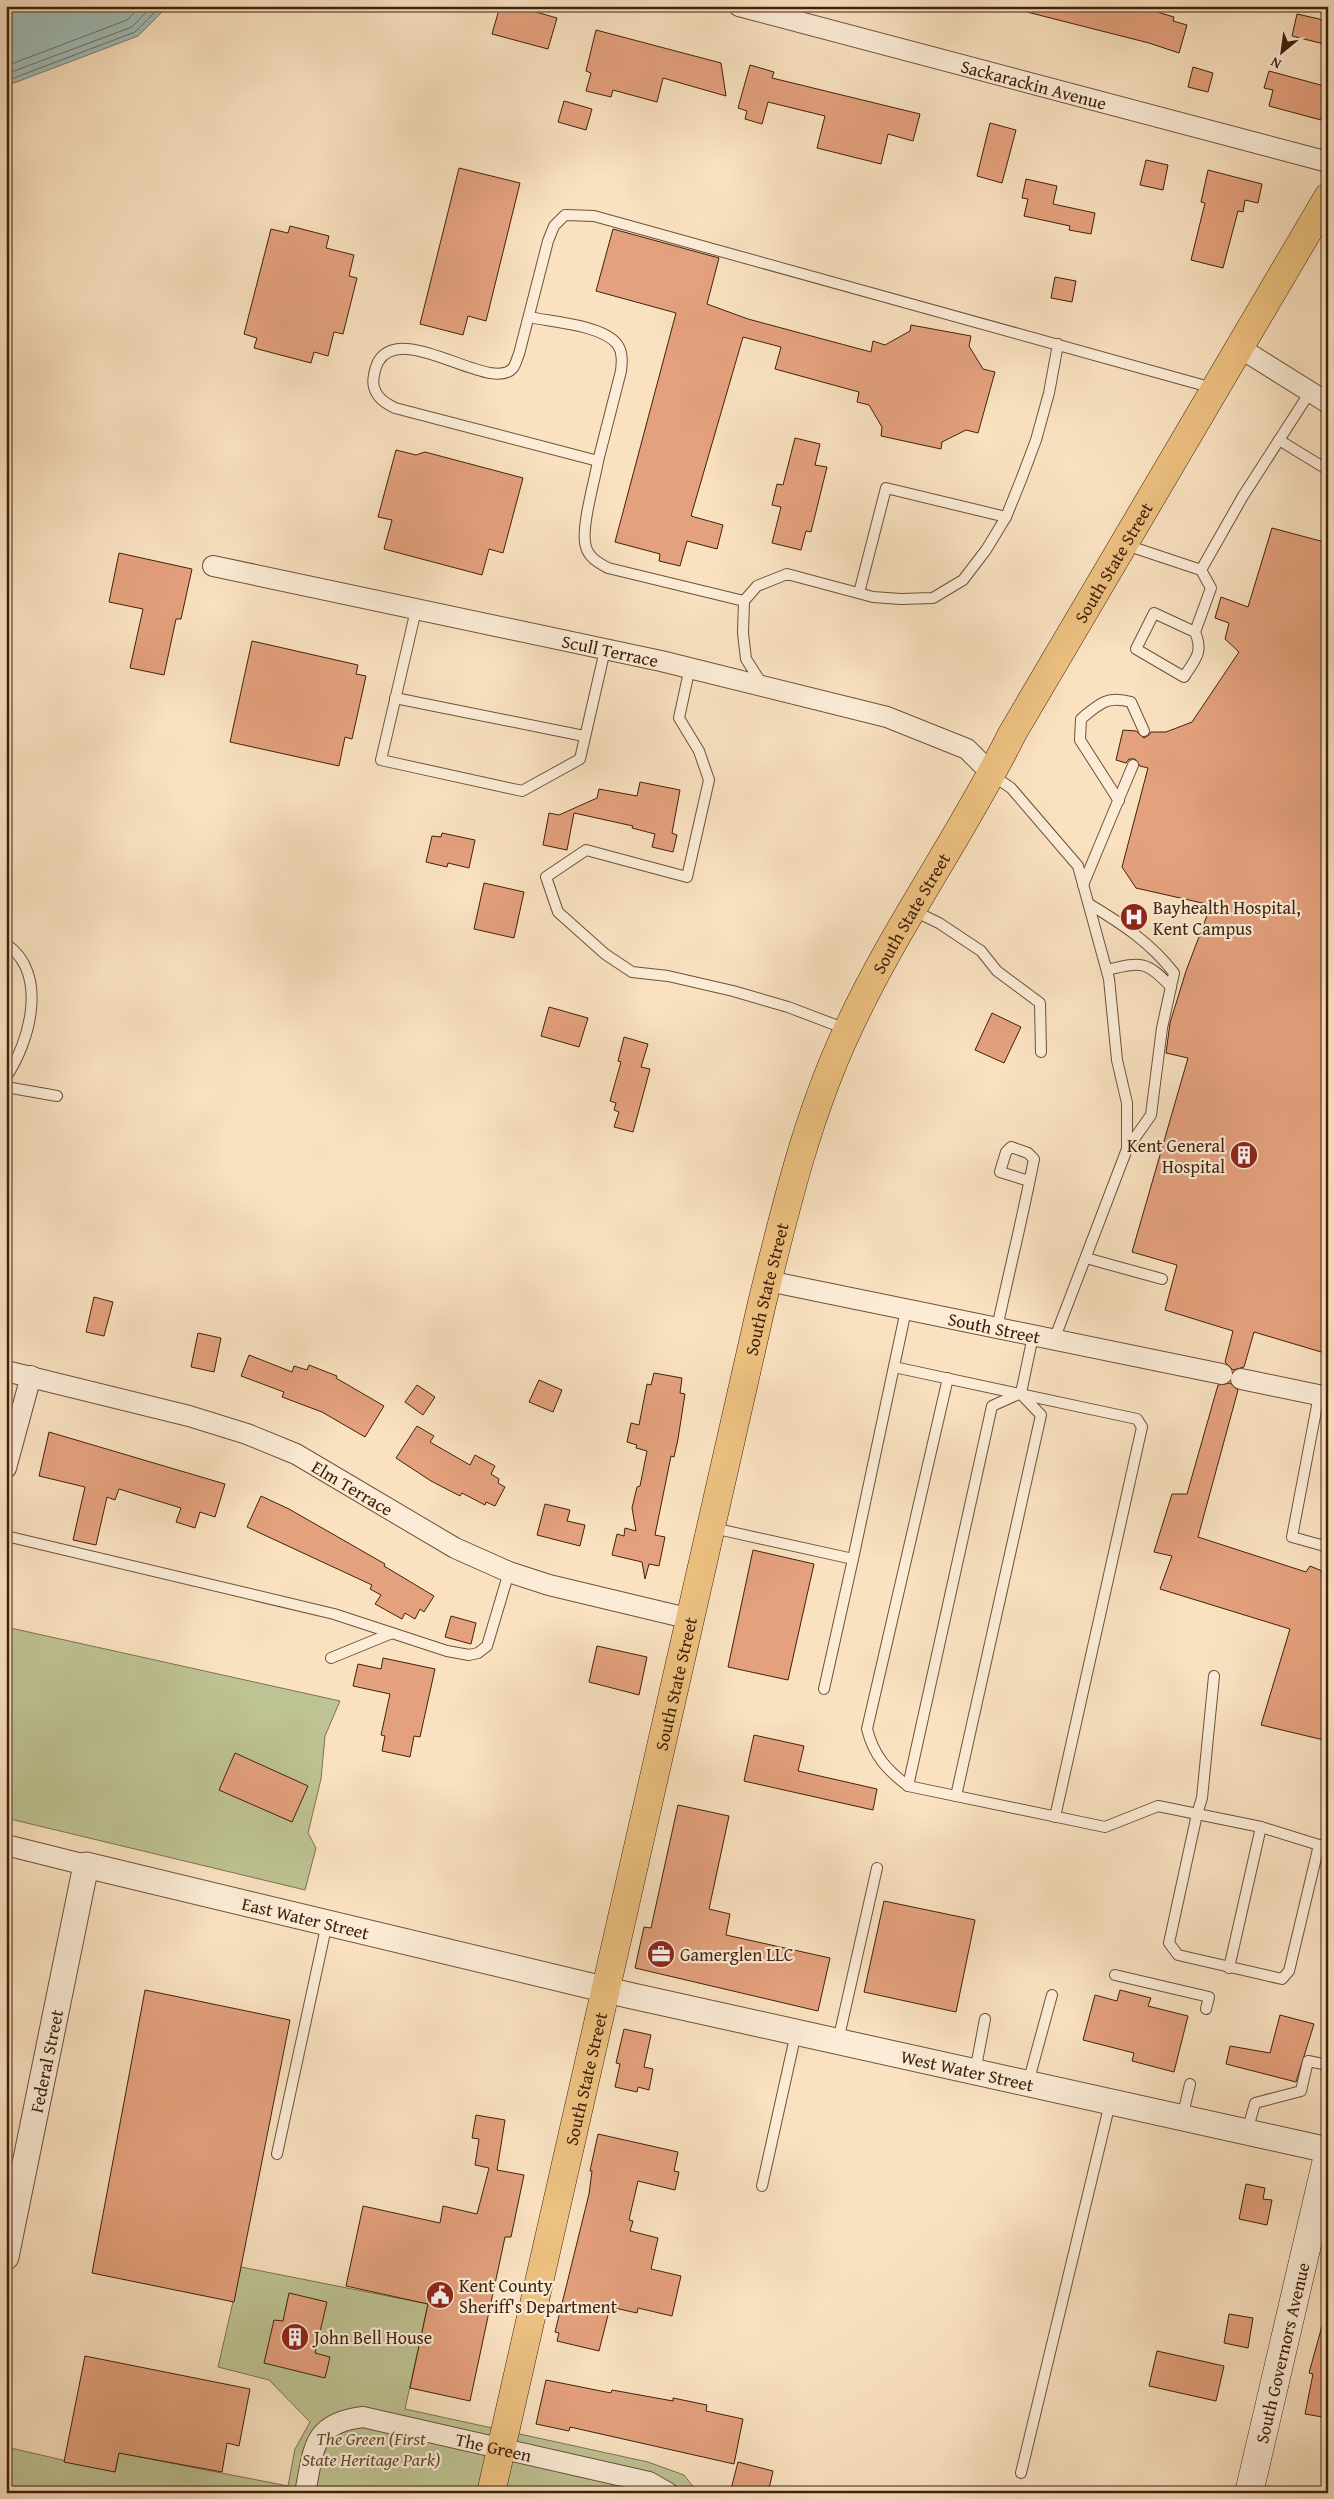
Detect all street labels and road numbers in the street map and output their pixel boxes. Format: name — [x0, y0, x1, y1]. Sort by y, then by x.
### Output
street label: Sackarackin Avenue — [958, 52, 1110, 116]
street label: South State Street — [1067, 496, 1160, 628]
street label: Scull Terrace — [559, 627, 661, 674]
street label: South State Street — [865, 847, 957, 978]
street label: South State Street — [737, 1219, 795, 1358]
street label: South Street — [946, 1305, 1044, 1350]
street label: Elm Terrace — [307, 1453, 398, 1522]
street label: South State Street — [647, 1614, 704, 1753]
street label: East Water Street — [239, 1889, 373, 1946]
street label: Federal Street — [22, 2006, 70, 2115]
street label: South State Street — [557, 2009, 614, 2148]
street label: West Water Street — [898, 2042, 1037, 2098]
street label: South Governors Avenue — [1248, 2260, 1316, 2446]
street label: The Green — [453, 2425, 534, 2468]

